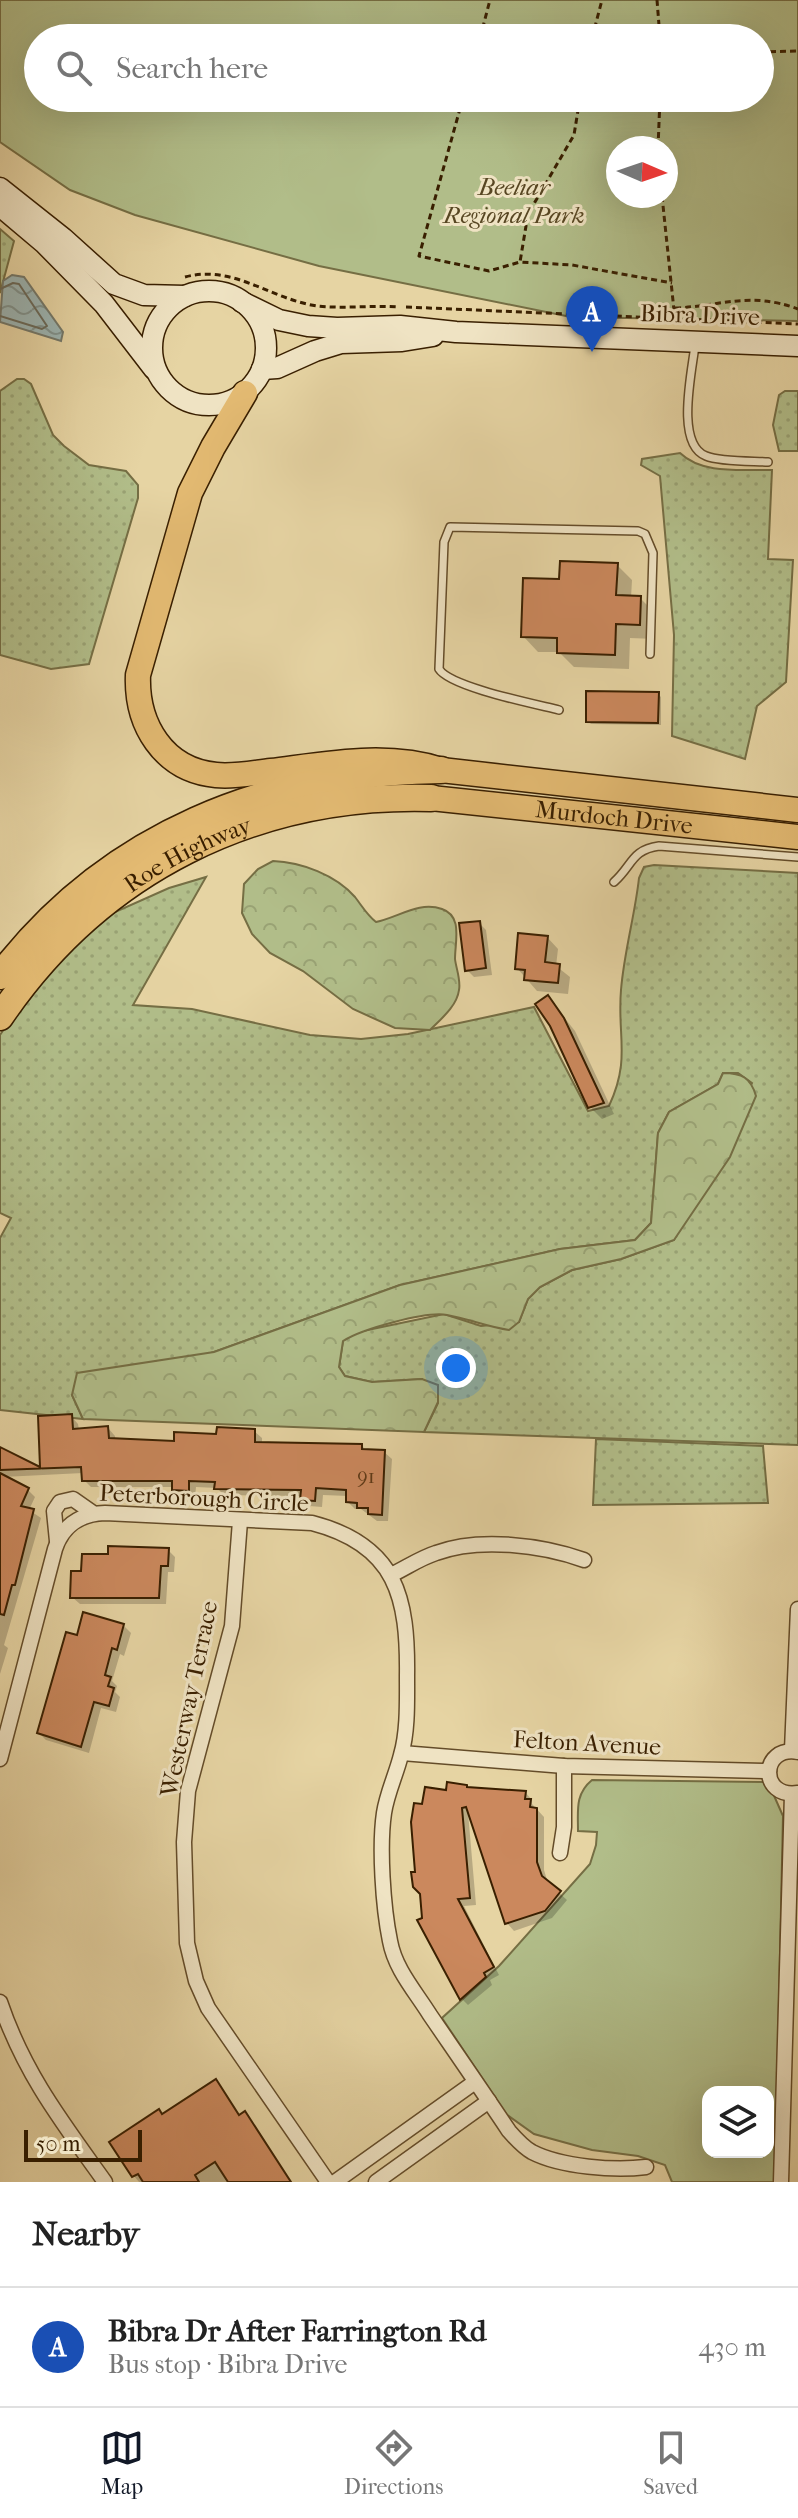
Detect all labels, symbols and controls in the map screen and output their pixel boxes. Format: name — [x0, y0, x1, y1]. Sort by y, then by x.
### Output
search box — [24, 24, 774, 112]
icon: search — [52, 46, 96, 90]
text: Search here — [116, 51, 268, 86]
north arrow — [606, 136, 678, 208]
park label: Beeliar Regional Park — [441, 173, 585, 229]
pin: A — [566, 286, 618, 352]
street label: Bibra Drive — [640, 299, 761, 331]
street label: Murdoch Drive — [534, 795, 694, 840]
street label: Roe Highway — [119, 810, 256, 898]
your location — [436, 1348, 476, 1388]
house number: 91 — [357, 1465, 375, 1488]
street label: Peterborough Circle — [98, 1479, 310, 1517]
street label: Westerway Terrace — [154, 1598, 223, 1801]
street label: Felton Avenue — [512, 1725, 662, 1761]
map controls — [702, 2086, 774, 2158]
button: layers — [702, 2086, 774, 2158]
scale bar — [24, 2126, 142, 2162]
text: 50 m — [36, 2131, 81, 2157]
text: Nearby — [32, 2214, 139, 2254]
text: Bibra Dr After Farrington Rd — [108, 2314, 486, 2349]
text: A — [50, 2332, 66, 2363]
text: 430 m — [698, 2332, 766, 2363]
text: Bus stop · Bibra Drive — [108, 2349, 347, 2380]
tab: Map — [100, 2426, 144, 2500]
tab: Directions — [344, 2426, 443, 2500]
tab: Saved — [643, 2426, 698, 2500]

